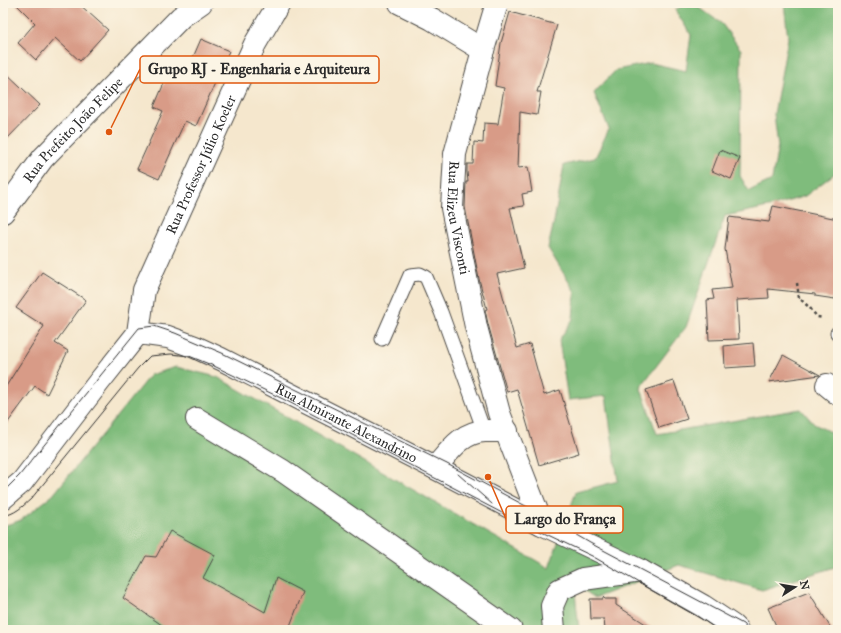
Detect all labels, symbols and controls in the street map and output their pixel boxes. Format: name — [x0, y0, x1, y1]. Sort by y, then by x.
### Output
callout: Grupo RJ - Engenharia e Arquiteura — [140, 56, 379, 83]
text: Grupo RJ - Engenharia e Arquiteura — [148, 60, 371, 79]
street label: Rua Prefeito João Felipe — [19, 73, 126, 186]
street label: Rua Professor Júlio Koeler — [162, 92, 240, 237]
street label: Rua Elizeu Visconti — [443, 160, 474, 276]
street label: Rua Almirante Alexandrino — [272, 380, 420, 466]
callout: Largo do França — [506, 506, 623, 533]
text: Largo do França — [514, 510, 616, 529]
north arrow — [775, 567, 815, 607]
text: N — [797, 579, 812, 592]

